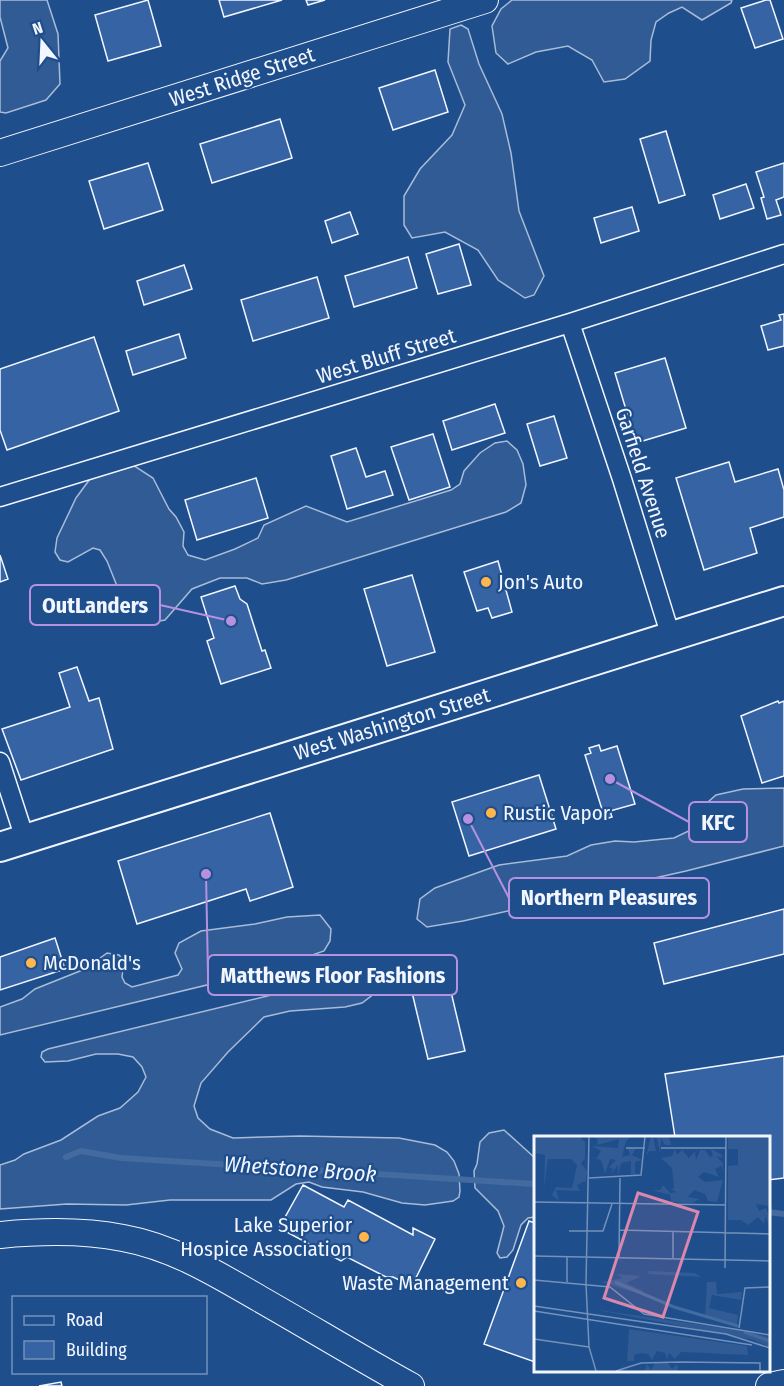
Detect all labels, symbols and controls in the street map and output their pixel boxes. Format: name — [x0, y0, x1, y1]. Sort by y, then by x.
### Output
north arrow — [12, 12, 72, 72]
text: N — [30, 18, 45, 39]
street label: West Ridge Street — [166, 41, 318, 113]
street label: West Bluff Street — [313, 322, 459, 389]
street label: Garfield Avenue — [610, 404, 676, 542]
place label: Jon's Auto — [498, 569, 583, 595]
marker: Jon's Auto — [479, 575, 493, 589]
callout: OutLanders — [30, 585, 160, 625]
text: OutLanders — [42, 592, 148, 619]
street label: West Washington Street — [291, 682, 493, 766]
place label: Rustic Vapor — [503, 800, 611, 826]
callout: KFC — [689, 802, 747, 842]
marker: Rustic Vapor — [484, 806, 498, 820]
text: KFC — [701, 809, 735, 836]
callout: Northern Pleasures — [509, 878, 709, 918]
text: Northern Pleasures — [521, 884, 698, 911]
place label: McDonald's — [43, 950, 141, 976]
callout: Matthews Floor Fashions — [208, 955, 457, 995]
marker: McDonald's — [24, 956, 38, 970]
text: Matthews Floor Fashions — [221, 962, 446, 989]
inset map — [534, 1136, 769, 1371]
water label: Whetstone Brook — [223, 1150, 377, 1188]
place label: Lake Superior Hospice Association — [180, 1212, 353, 1262]
marker: Lake Superior Hospice Association — [357, 1230, 371, 1244]
place label: Waste Management — [342, 1270, 509, 1296]
marker: Waste Management — [514, 1276, 528, 1290]
legend — [12, 1296, 207, 1374]
text: Road — [66, 1309, 103, 1331]
text: Building — [66, 1339, 127, 1361]

